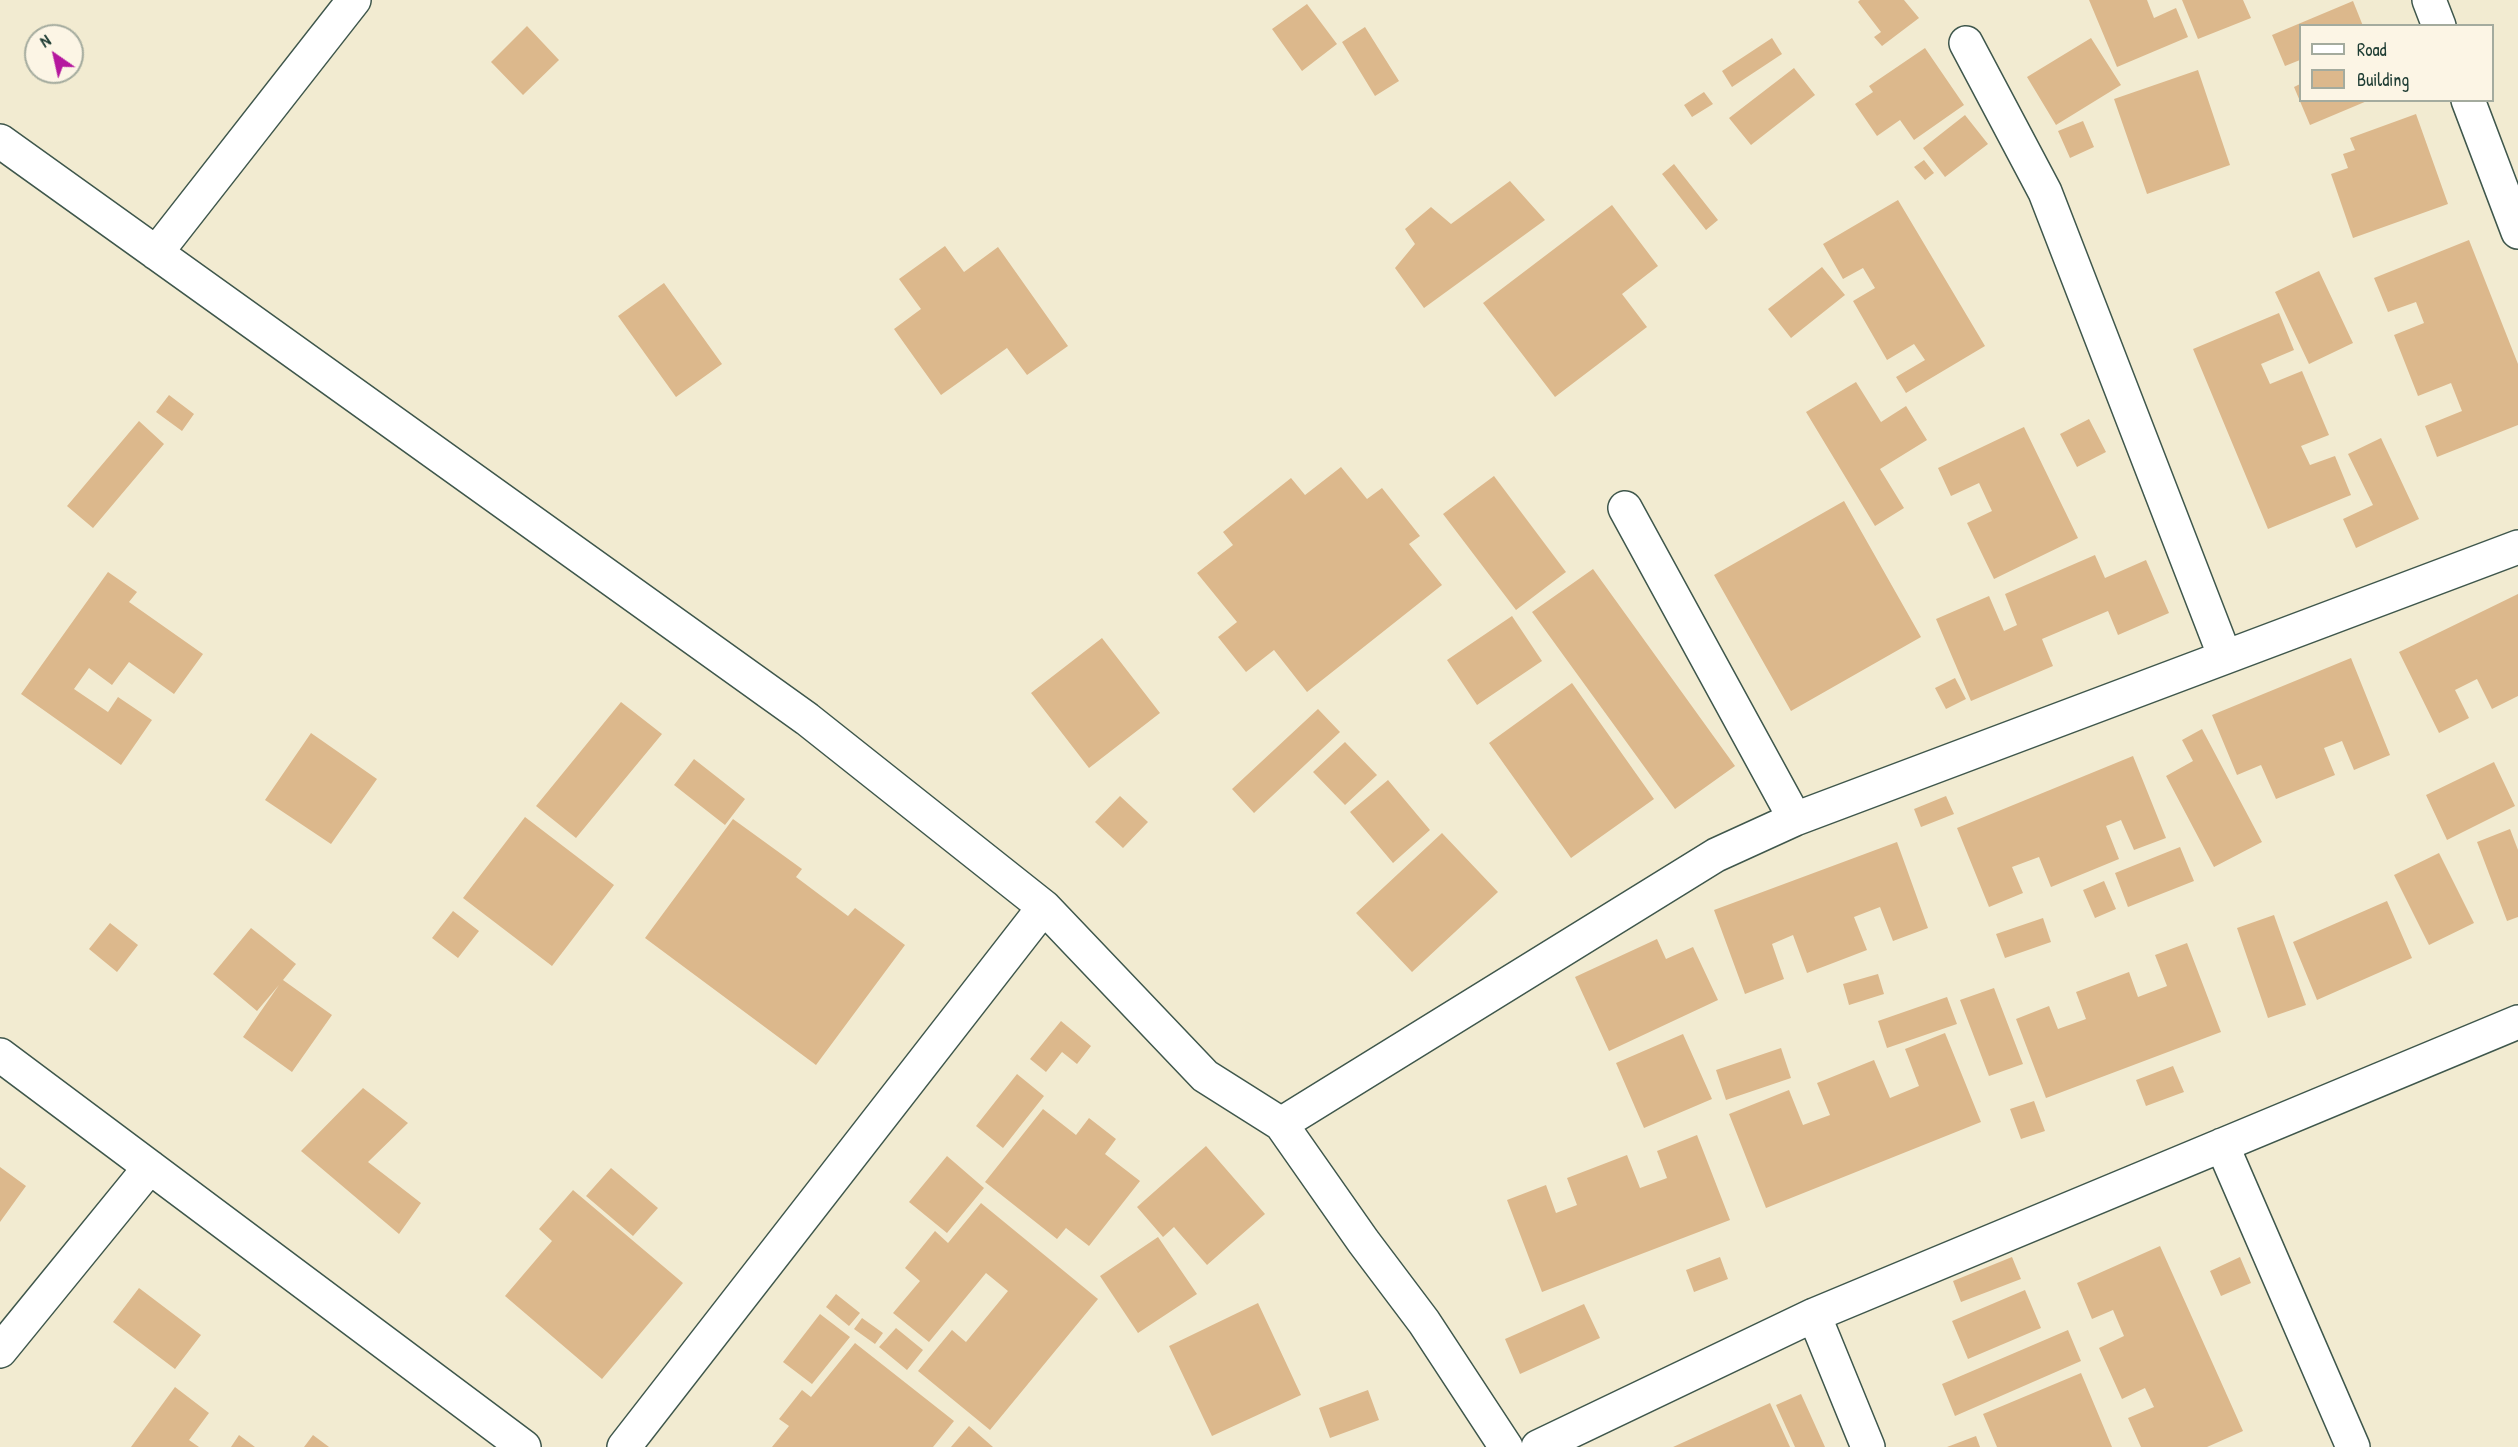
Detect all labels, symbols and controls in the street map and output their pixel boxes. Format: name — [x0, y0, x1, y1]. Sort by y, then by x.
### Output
north arrow — [24, 24, 84, 84]
legend — [2299, 24, 2494, 102]
text: N — [35, 29, 55, 52]
text: Road — [2357, 37, 2387, 62]
text: Building — [2357, 67, 2409, 92]

